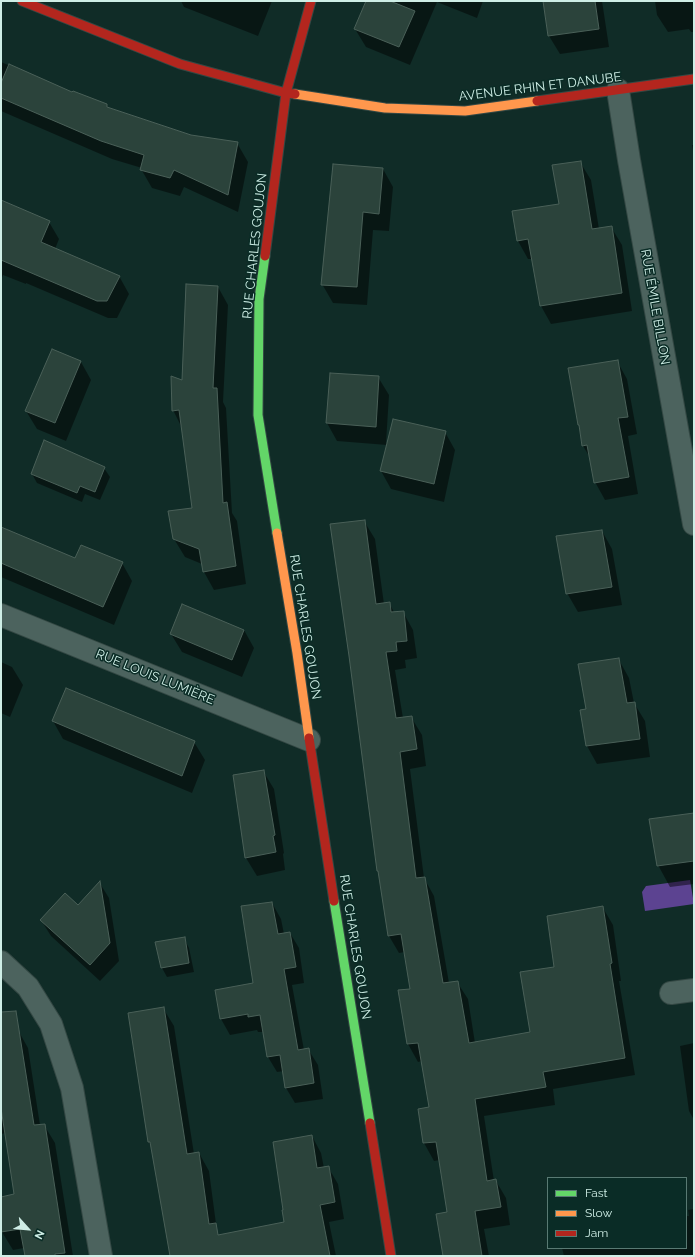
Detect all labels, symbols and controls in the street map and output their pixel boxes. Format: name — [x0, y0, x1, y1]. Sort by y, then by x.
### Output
street label: AVENUE RHIN ET DANUBE — [458, 69, 622, 105]
street label: RUE CHARLES GOUJON — [240, 172, 270, 320]
street label: RUE ÉMILE BILLON — [637, 248, 673, 366]
street label: RUE CHARLES GOUJON — [286, 553, 324, 701]
street label: RUE LOUIS LUMIÈRE — [93, 646, 217, 708]
street label: RUE CHARLES GOUJON — [336, 873, 374, 1021]
legend — [547, 1177, 687, 1249]
text: Fast — [585, 1186, 608, 1200]
text: Slow — [585, 1206, 612, 1220]
north arrow — [8, 1209, 48, 1249]
text: Jam — [585, 1226, 608, 1240]
text: N — [31, 1228, 47, 1241]

